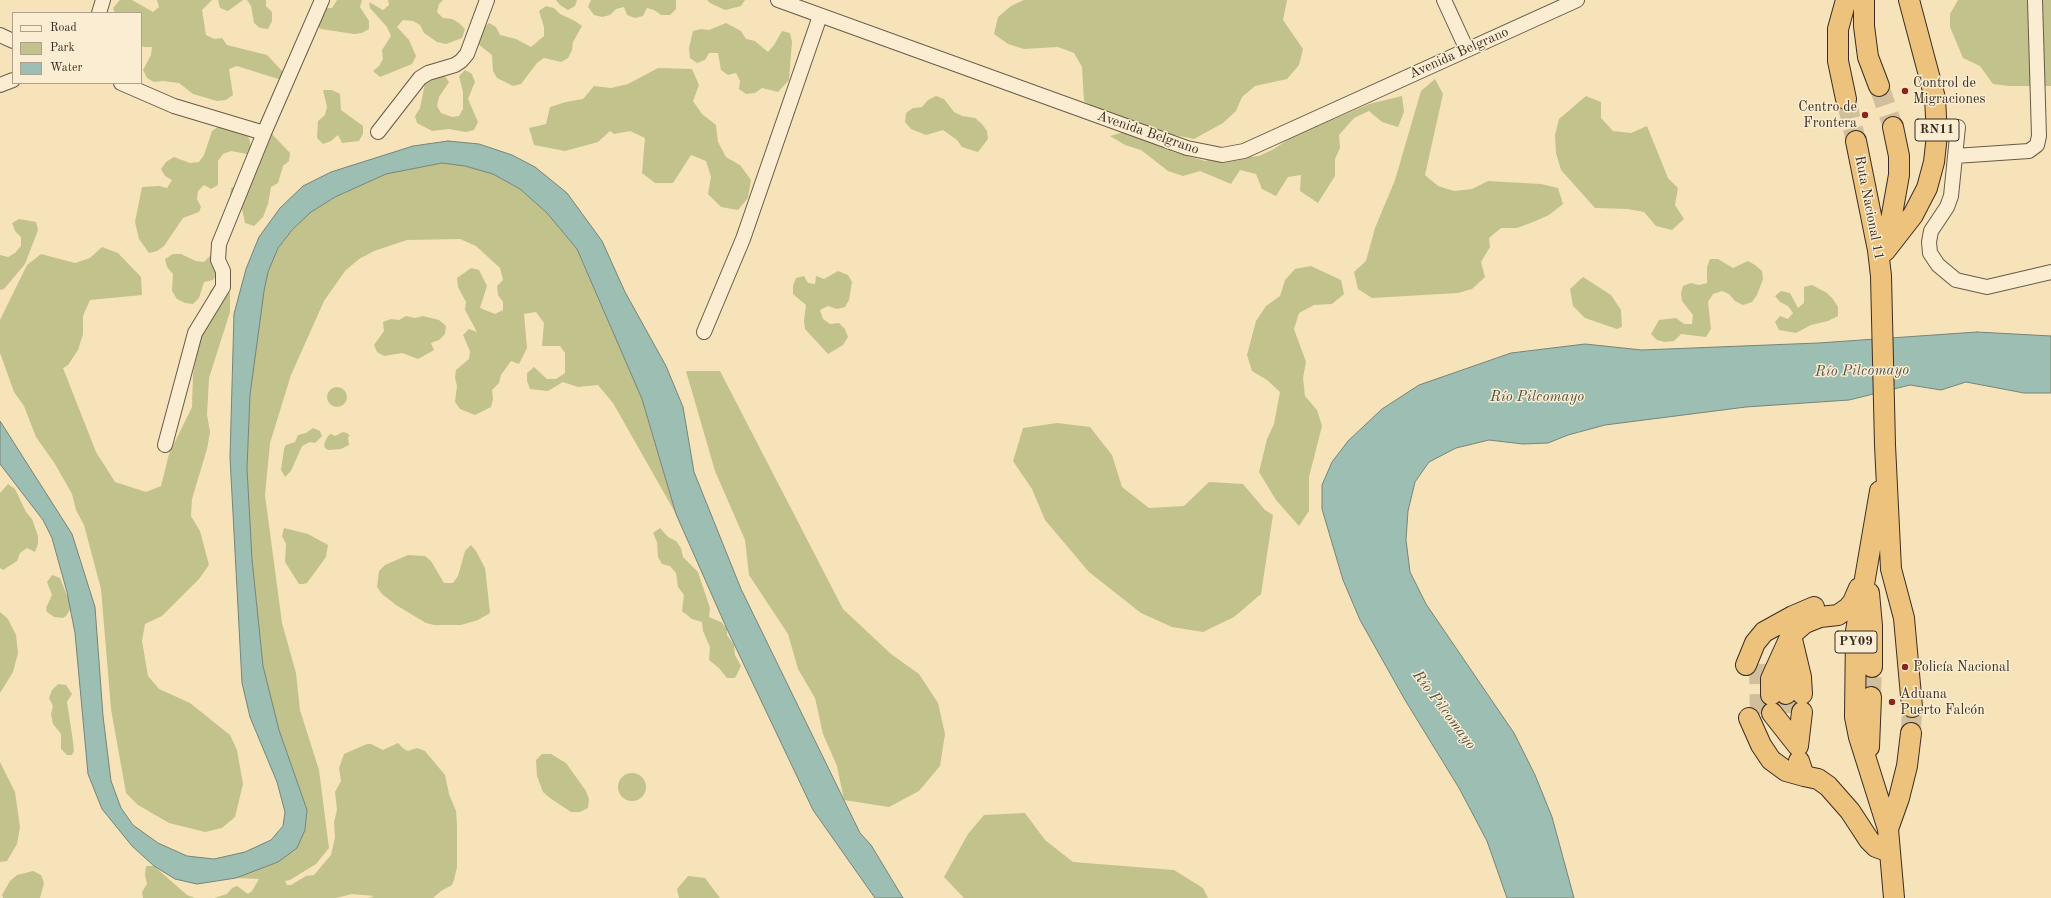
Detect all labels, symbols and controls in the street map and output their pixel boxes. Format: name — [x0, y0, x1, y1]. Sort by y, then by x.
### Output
legend — [12, 12, 142, 84]
text: Road — [50, 22, 77, 34]
street label: Avenida Belgrano — [1407, 24, 1511, 82]
text: Park — [50, 42, 75, 54]
text: Water — [50, 62, 82, 74]
place label: Control de Migraciones — [1913, 75, 1986, 108]
marker: Control de Migraciones — [1900, 86, 1910, 96]
place label: Centro de Frontera — [1798, 99, 1857, 132]
street label: Avenida Belgrano — [1095, 108, 1201, 158]
marker: Centro de Frontera — [1860, 110, 1870, 120]
road number: RN11 — [1915, 119, 1959, 141]
street label: Ruta Nacional 11 — [1851, 154, 1887, 262]
water label: Río Pilcomayo — [1815, 361, 1909, 381]
water label: Río Pilcomayo — [1490, 388, 1584, 406]
road number: PY09 — [1835, 631, 1877, 653]
place label: Policía Nacional — [1913, 659, 2010, 675]
marker: Policía Nacional — [1900, 662, 1910, 672]
water label: Río Pilcomayo — [1408, 667, 1480, 753]
place label: Aduana Puerto Falcón — [1900, 686, 1985, 718]
marker: Aduana Puerto Falcón — [1887, 697, 1897, 707]

